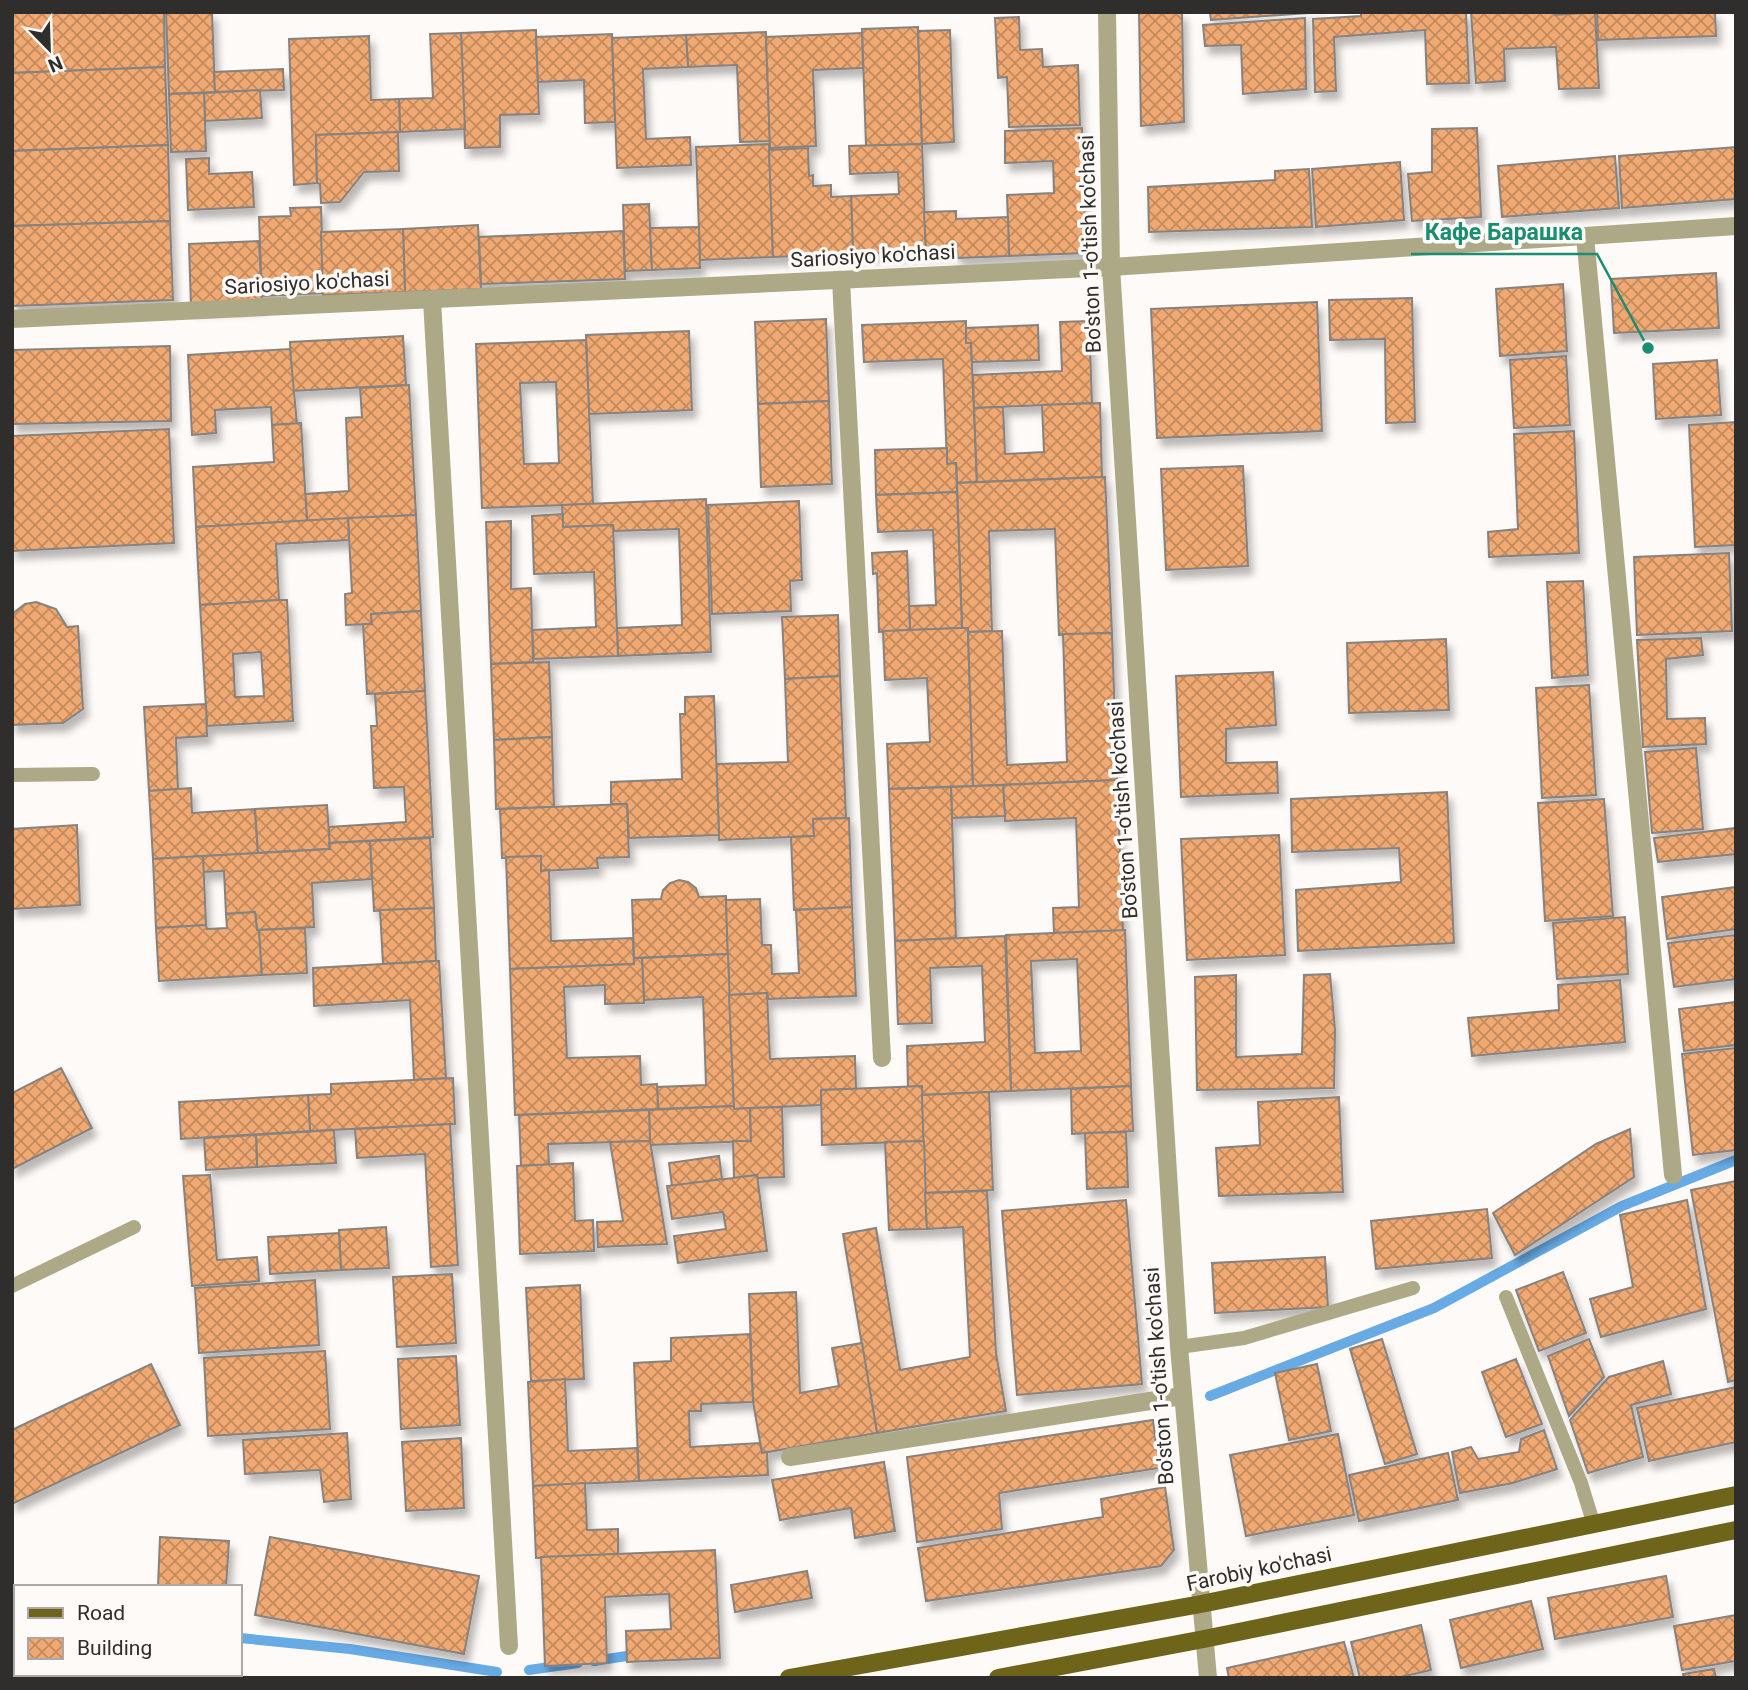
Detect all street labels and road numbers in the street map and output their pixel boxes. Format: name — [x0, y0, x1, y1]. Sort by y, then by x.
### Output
street label: Bo'ston 1-o'tish ko'chasi — [1074, 134, 1106, 354]
street label: Sariosiyo ko'chasi — [790, 240, 956, 272]
street label: Sariosiyo ko'chasi — [224, 267, 390, 299]
street label: Bo'ston 1-o'tish ko'chasi — [1103, 700, 1143, 920]
street label: Bo'ston 1-o'tish ko'chasi — [1139, 1266, 1179, 1486]
street label: Farobiy ko'chasi — [1184, 1542, 1334, 1596]

